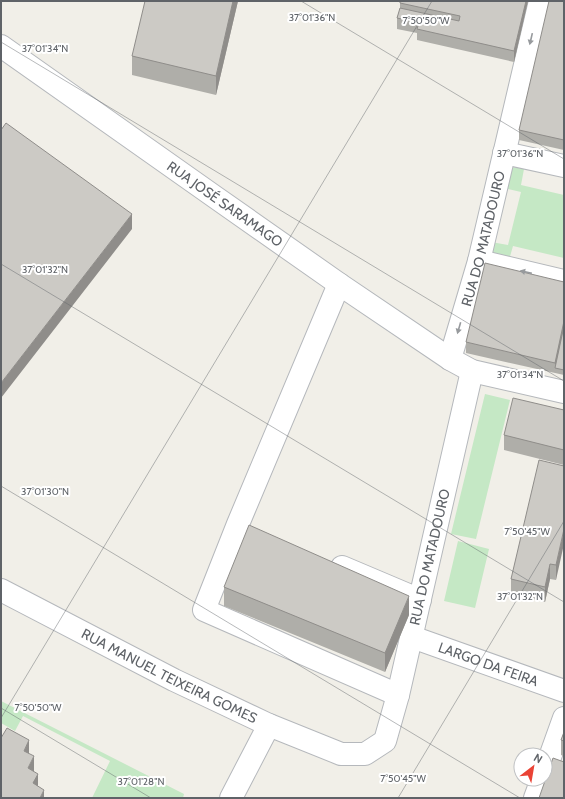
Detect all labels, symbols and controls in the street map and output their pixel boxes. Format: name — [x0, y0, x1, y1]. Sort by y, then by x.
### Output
text: 37°01'36"N — [289, 11, 335, 24]
text: 7°50'50"W — [402, 14, 450, 27]
one-way arrow — [528, 33, 534, 45]
text: 37°01'34"N — [22, 42, 68, 55]
text: 37°01'36"N — [497, 147, 543, 160]
street label: RUA JOSÉ SARAMAGO — [163, 157, 287, 251]
street label: RUA DO MATADOURO — [457, 169, 509, 308]
text: 37°01'32"N — [22, 263, 68, 276]
one-way arrow — [520, 268, 532, 274]
one-way arrow — [456, 322, 462, 334]
text: 37°01'34"N — [497, 368, 543, 381]
text: 37°01'30"N — [21, 485, 69, 498]
street label: RUA DO MATADOURO — [405, 487, 454, 627]
text: 7°50'45"W — [504, 525, 550, 538]
text: 37°01'32"N — [497, 590, 543, 603]
street label: RUA MANUEL TEIXEIRA GOMES — [78, 624, 260, 727]
street label: LARGO DA FEIRA — [436, 638, 541, 690]
text: 7°50'50"W — [14, 701, 62, 714]
north arrow — [513, 747, 553, 787]
text: N — [531, 750, 545, 766]
text: 7°50'45"W — [380, 772, 426, 785]
text: 37°01'28"N — [118, 775, 164, 788]

